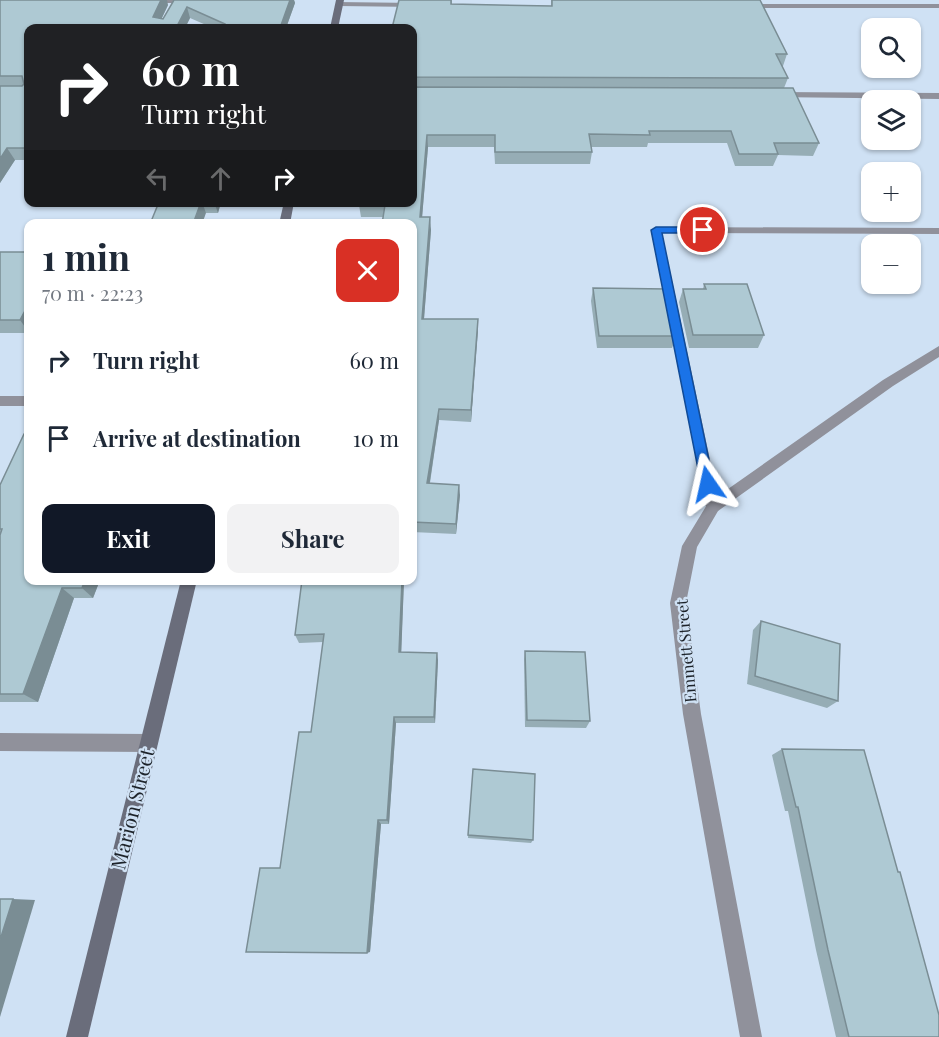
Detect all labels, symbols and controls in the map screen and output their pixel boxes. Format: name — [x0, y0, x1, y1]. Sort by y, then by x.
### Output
map controls — [861, 18, 921, 294]
button: search — [861, 18, 921, 78]
text: 60 m — [141, 41, 239, 97]
icon: right — [42, 48, 120, 126]
button: layers — [861, 90, 921, 150]
text: Turn right — [141, 95, 266, 131]
icon: left — [141, 162, 174, 195]
icon: ahead — [204, 162, 237, 195]
icon: right — [267, 162, 300, 195]
button: + — [861, 162, 921, 222]
pin — [677, 204, 728, 255]
icon: arrive — [686, 213, 719, 246]
text: 1 min — [42, 232, 130, 280]
button: − — [861, 234, 921, 294]
button: close — [336, 239, 399, 302]
text: 70 m · 22:23 — [42, 279, 143, 306]
icon: right — [42, 344, 75, 377]
text: Turn right — [93, 345, 199, 375]
text: 60 m — [349, 345, 399, 375]
icon: arrive — [42, 422, 75, 455]
text: Arrive at destination — [93, 423, 301, 453]
text: 10 m — [353, 423, 399, 453]
position arrow — [676, 452, 740, 516]
button: Exit — [42, 504, 215, 573]
button: Share — [227, 504, 399, 573]
street label: Emmett Street — [670, 598, 700, 704]
street label: Marion Street — [103, 745, 160, 872]

